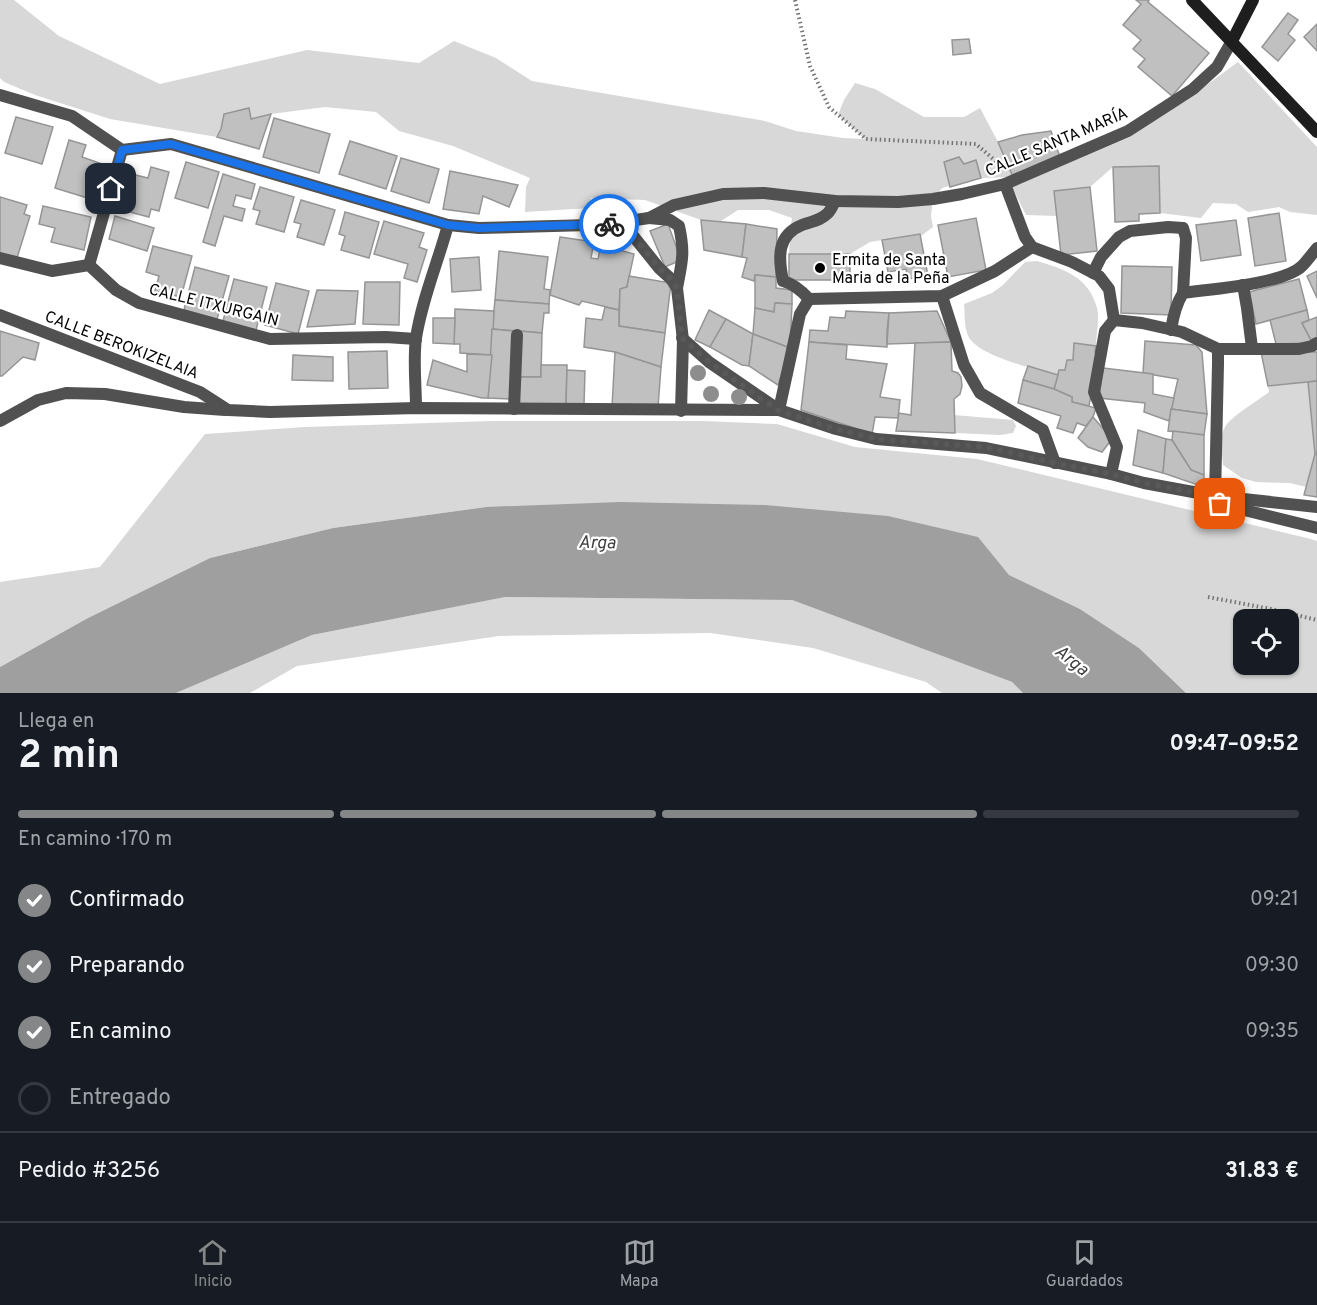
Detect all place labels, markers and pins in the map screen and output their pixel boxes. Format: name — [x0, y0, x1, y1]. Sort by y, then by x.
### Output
pin — [85, 163, 136, 214]
place label: Ermita de Santa Maria de la Peña — [832, 251, 949, 289]
marker: Ermita de Santa Maria de la Peña — [813, 261, 827, 275]
pin — [1194, 478, 1245, 529]

